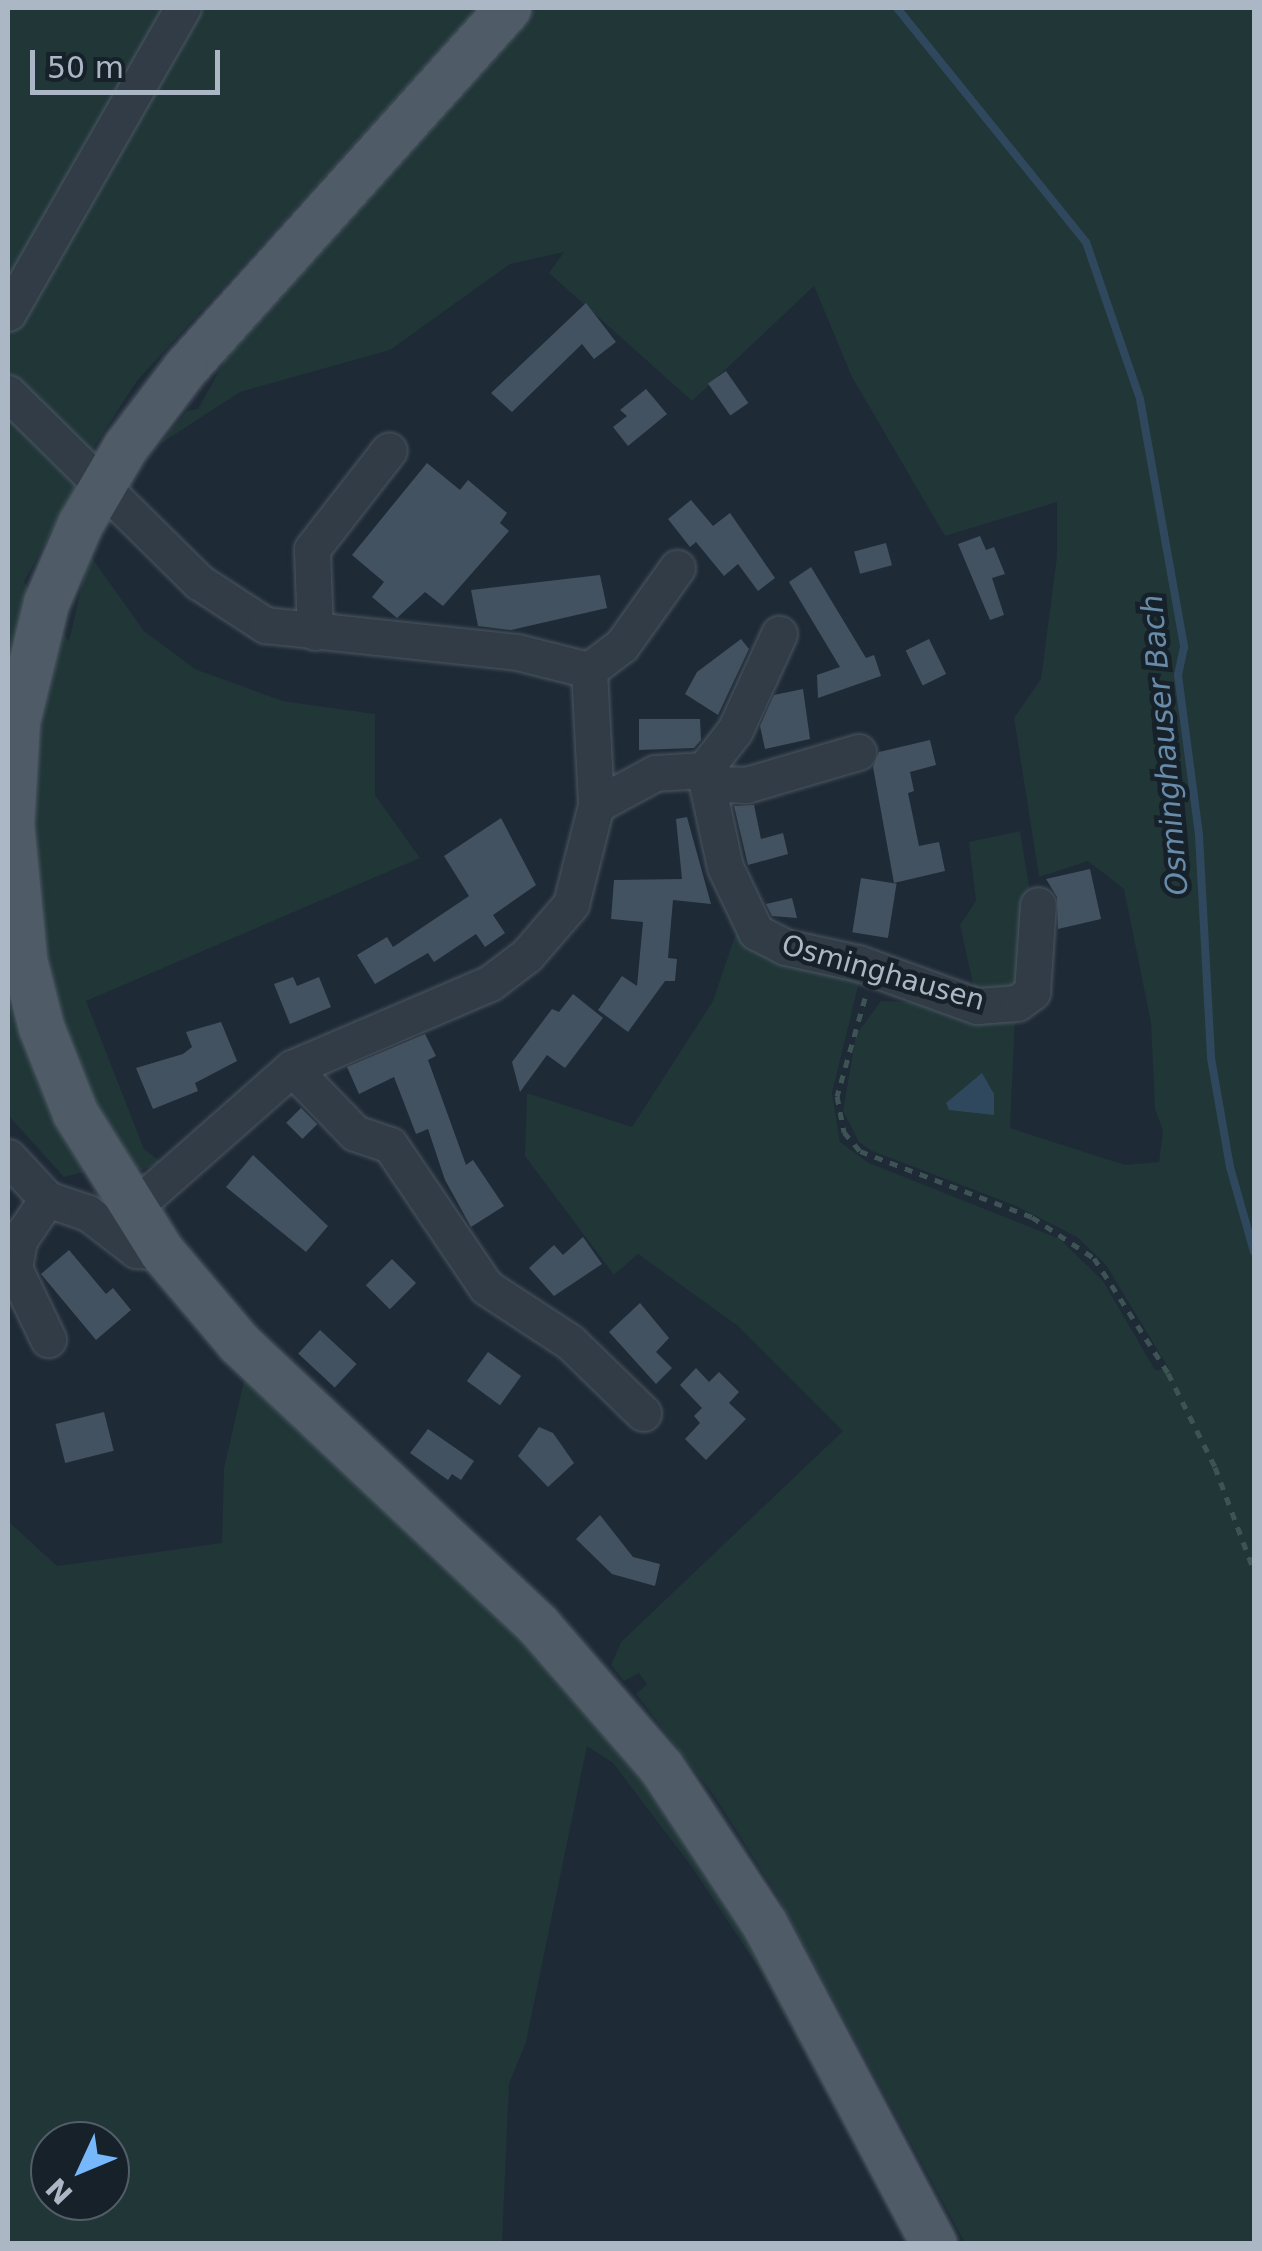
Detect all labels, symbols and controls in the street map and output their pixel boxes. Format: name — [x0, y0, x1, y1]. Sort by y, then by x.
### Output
scale bar — [35, 30, 225, 92]
text: 50 m — [47, 50, 124, 85]
water label: Osminghauser Bach — [1134, 593, 1196, 897]
street label: Osminghausen — [778, 928, 988, 1018]
north arrow — [30, 2121, 130, 2221]
text: N — [39, 2171, 80, 2211]

